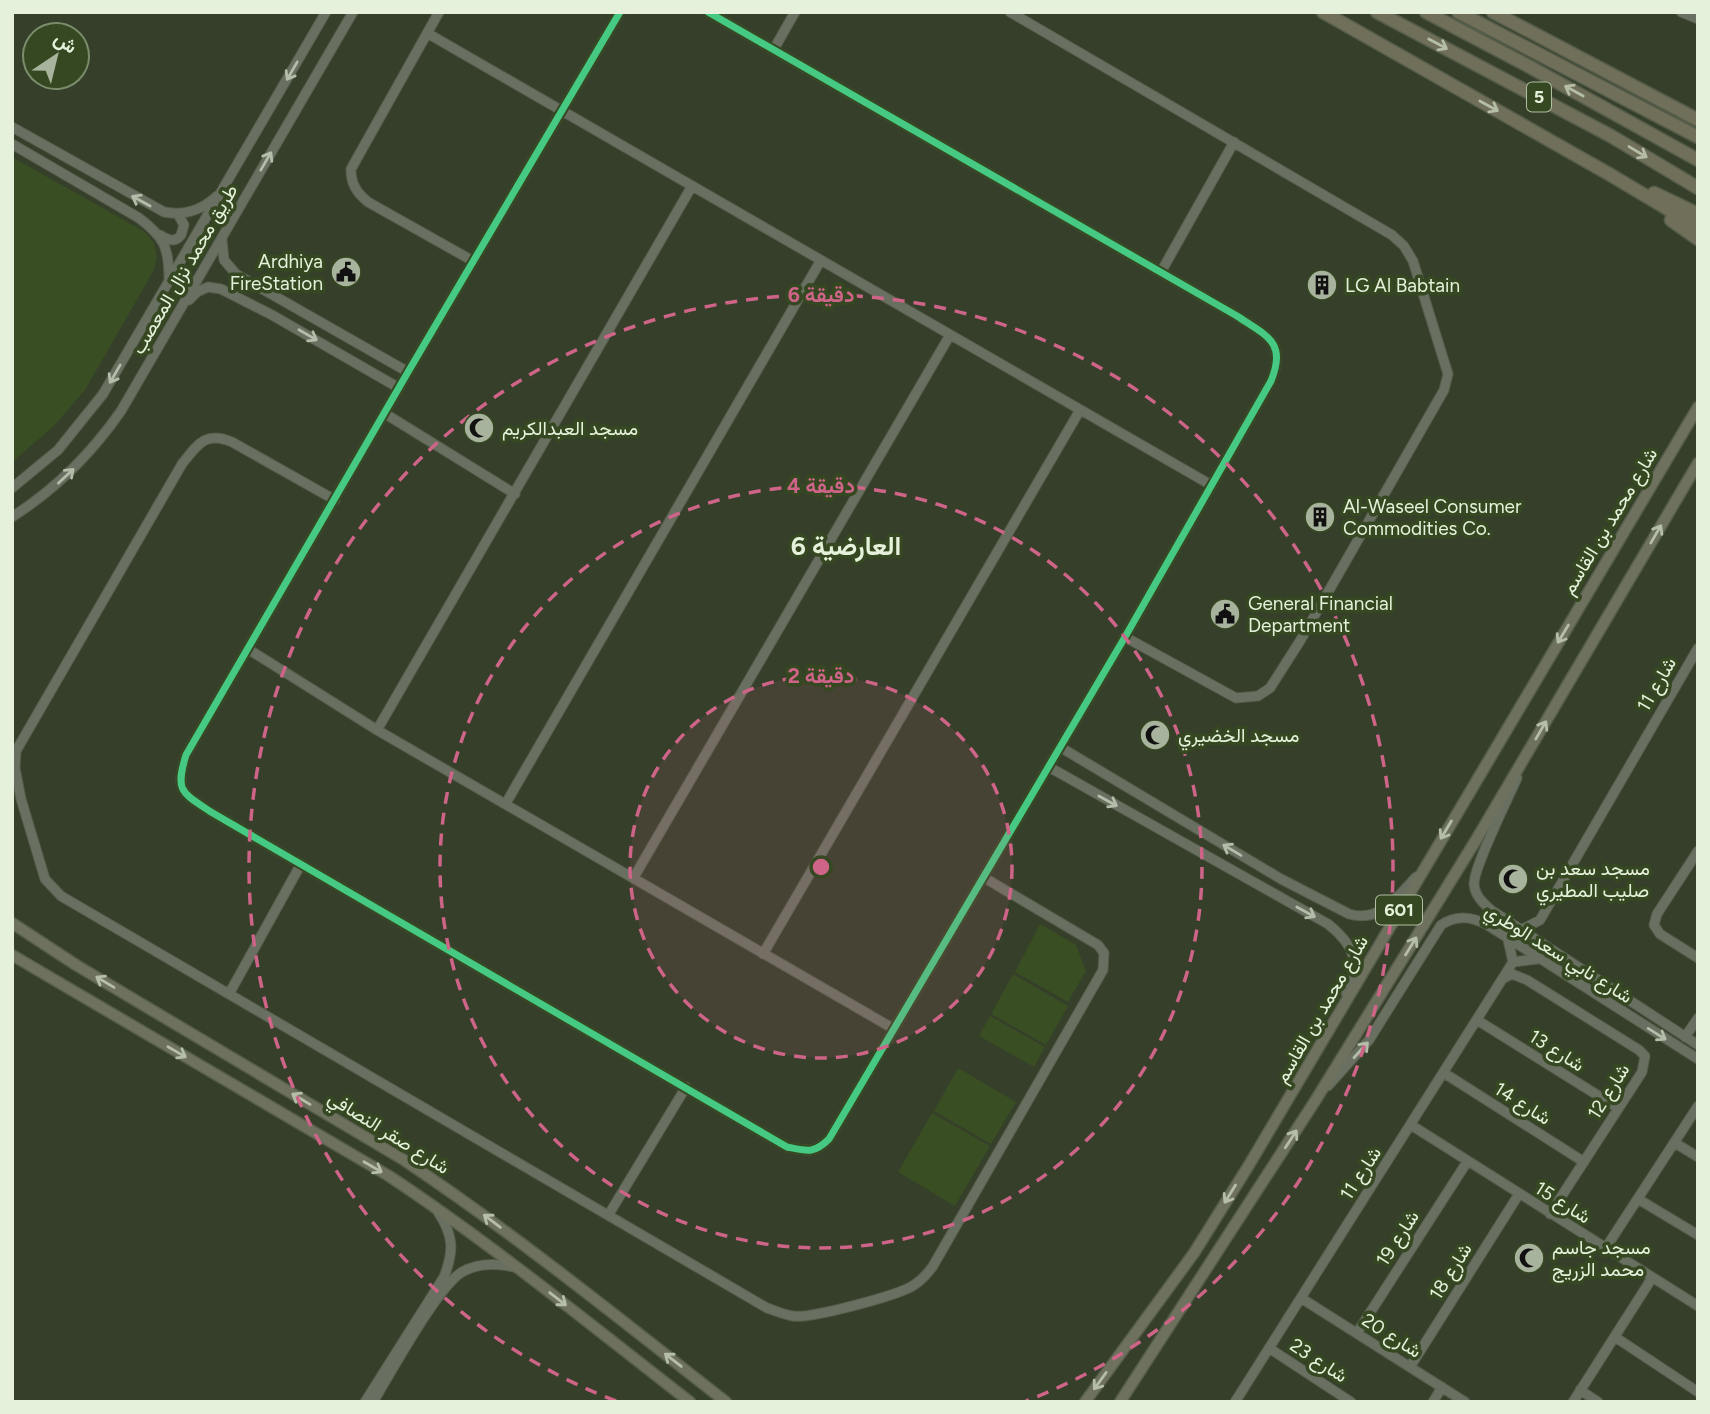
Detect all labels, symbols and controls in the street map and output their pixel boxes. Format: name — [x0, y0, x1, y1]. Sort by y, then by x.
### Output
north arrow — [21, 21, 91, 91]
text: ش — [50, 27, 82, 59]
one-way arrow — [1427, 37, 1448, 51]
one-way arrow — [285, 61, 299, 81]
road number: 5 — [1527, 82, 1551, 112]
one-way arrow — [1564, 84, 1585, 97]
one-way arrow — [1478, 100, 1499, 113]
one-way arrow — [1627, 145, 1647, 159]
one-way arrow — [260, 151, 274, 171]
street label: طريق محمد نزال المعصب — [126, 180, 242, 358]
one-way arrow — [132, 194, 152, 208]
place label: Ardhiya FireStation — [230, 250, 323, 295]
public building icon: Ardhiya FireStation — [329, 255, 363, 289]
building icon: LG Al Babtain — [1305, 268, 1339, 302]
place label: LG Al Babtain — [1345, 274, 1460, 297]
text: 6 دقيقة — [788, 282, 854, 307]
one-way arrow — [297, 329, 318, 342]
one-way arrow — [108, 363, 122, 383]
mosque icon: مسجد العبدالكريم — [462, 411, 496, 445]
place label: مسجد العبدالكريم — [502, 417, 638, 441]
street label: شارع محمد بن القاسم — [1557, 444, 1663, 599]
one-way arrow — [57, 467, 74, 484]
text: 4 دقيقة — [787, 473, 855, 498]
place label: Al-Waseel Consumer Commodities Co. — [1343, 495, 1522, 540]
building icon: Al-Waseel Consumer Commodities Co. — [1303, 500, 1337, 534]
one-way arrow — [1649, 524, 1663, 544]
district label: العارضية 6 — [791, 530, 901, 562]
place label: General Financial Department — [1248, 592, 1393, 637]
public building icon: General Financial Department — [1208, 597, 1242, 631]
one-way arrow — [1555, 624, 1569, 644]
street label: شارع 11 — [1632, 653, 1682, 716]
text: 2 دقيقة — [788, 663, 854, 688]
mosque icon: مسجد الخضيري — [1138, 718, 1172, 752]
one-way arrow — [1534, 720, 1548, 740]
place label: مسجد الخضيري — [1178, 724, 1299, 751]
one-way arrow — [1097, 795, 1118, 808]
one-way arrow — [1439, 819, 1453, 839]
one-way arrow — [1222, 842, 1242, 856]
centre of rings — [809, 855, 833, 879]
place label: مسجد سعد بن صليب المطيري — [1536, 857, 1650, 906]
mosque icon: مسجد سعد بن صليب المطيري — [1496, 862, 1530, 896]
road number: 601 — [1376, 896, 1422, 925]
street label: شارع نابي سعد الوطري — [1479, 899, 1637, 1012]
one-way arrow — [1296, 905, 1316, 919]
street label: شارع محمد بن القاسم — [1270, 931, 1374, 1088]
one-way arrow — [1404, 936, 1418, 956]
one-way arrow — [96, 975, 116, 989]
street label: شارع 13 — [1524, 1024, 1589, 1077]
one-way arrow — [1646, 1027, 1666, 1041]
one-way arrow — [1353, 1041, 1369, 1059]
one-way arrow — [166, 1045, 186, 1059]
street label: شارع 12 — [1582, 1059, 1635, 1124]
street label: شارع 14 — [1490, 1077, 1555, 1131]
street label: شارع صقر النصافي — [322, 1086, 454, 1182]
one-way arrow — [291, 1091, 311, 1105]
one-way arrow — [1283, 1130, 1298, 1149]
street label: شارع 11 — [1335, 1142, 1387, 1205]
one-way arrow — [363, 1160, 383, 1174]
street label: شارع 15 — [1530, 1176, 1595, 1229]
one-way arrow — [1223, 1184, 1238, 1203]
street label: شارع 19 — [1371, 1206, 1425, 1271]
one-way arrow — [483, 1214, 502, 1229]
place label: مسجد جاسم محمد الزريج — [1552, 1236, 1651, 1283]
street label: شارع 18 — [1424, 1239, 1478, 1304]
mosque icon: مسجد جاسم محمد الزريج — [1512, 1241, 1546, 1275]
one-way arrow — [548, 1292, 567, 1307]
street label: شارع 20 — [1357, 1308, 1426, 1363]
street label: شارع 23 — [1285, 1333, 1352, 1388]
one-way arrow — [664, 1352, 682, 1367]
one-way arrow — [1093, 1371, 1108, 1390]

